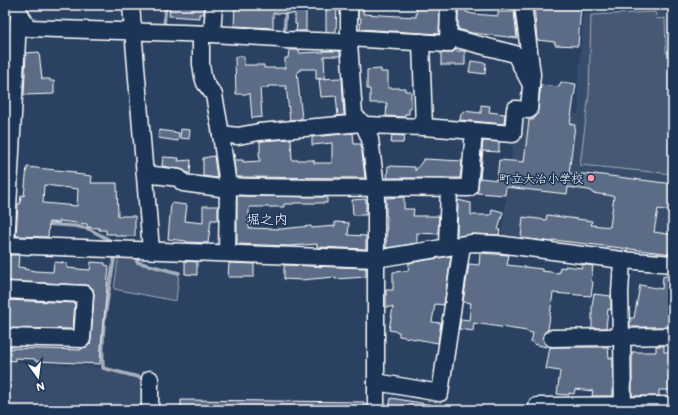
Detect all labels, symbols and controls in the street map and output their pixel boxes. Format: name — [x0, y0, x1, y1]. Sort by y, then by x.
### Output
place label: 町立大治小学校 — [499, 170, 583, 186]
marker: 町立大治小学校 — [586, 173, 596, 183]
district label: 堀之内 — [246, 209, 288, 228]
north arrow — [18, 357, 58, 397]
text: N — [35, 379, 46, 395]

